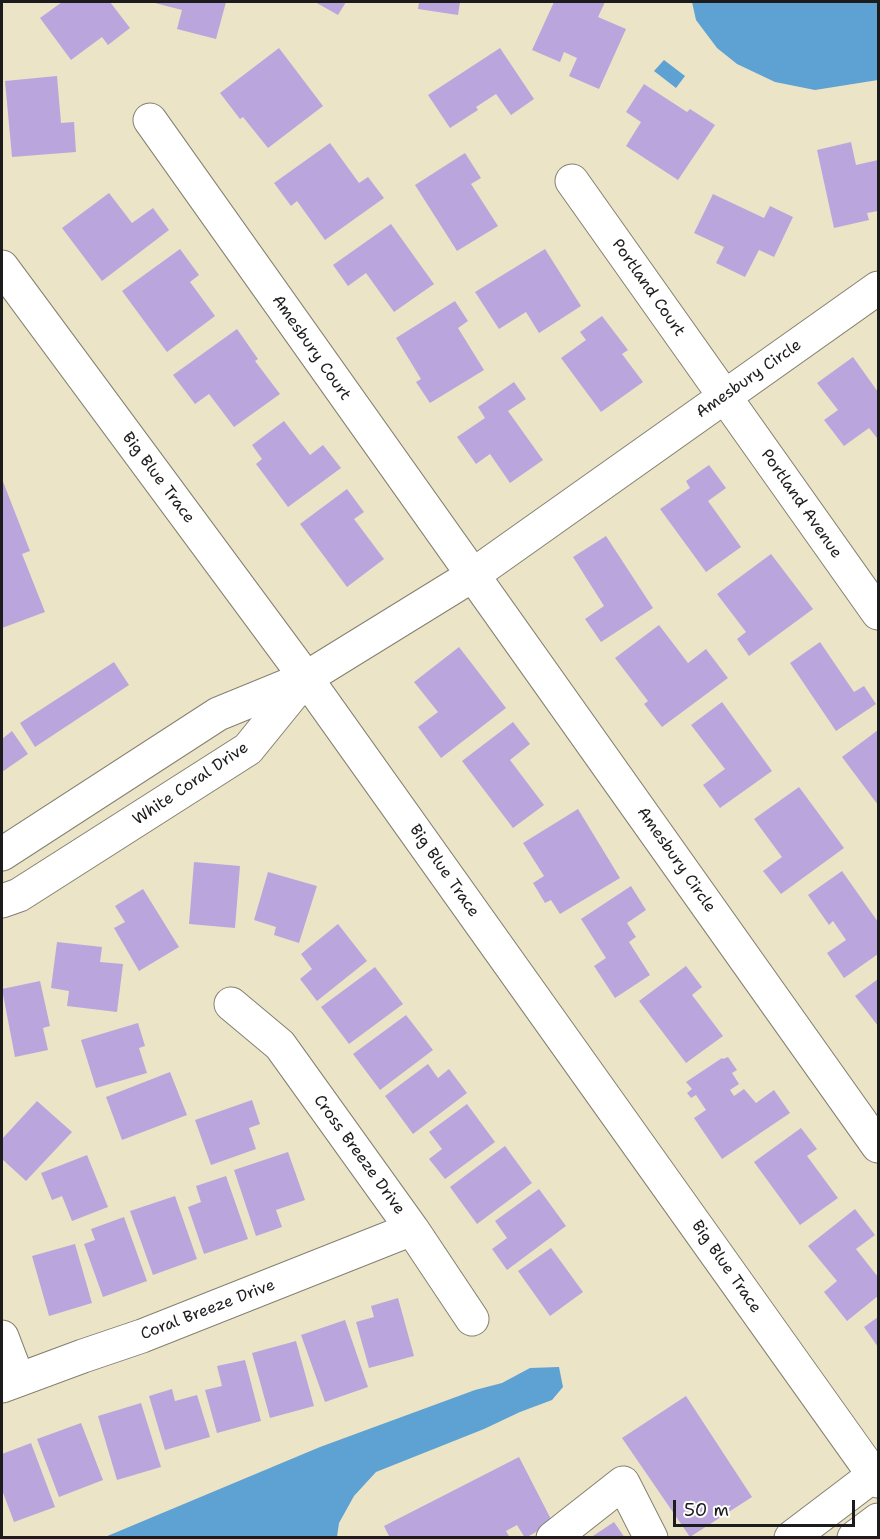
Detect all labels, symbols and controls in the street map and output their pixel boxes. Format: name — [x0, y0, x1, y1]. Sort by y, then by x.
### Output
street label: Portland Court — [607, 236, 689, 340]
street label: Amesbury Court — [267, 292, 355, 404]
street label: Amesbury Circle — [693, 336, 805, 422]
street label: Big Blue Trace — [118, 429, 198, 527]
street label: Portland Avenue — [756, 446, 846, 562]
street label: White Coral Drive — [130, 738, 252, 830]
street label: Amesbury Circle — [633, 804, 719, 916]
street label: Big Blue Trace — [405, 821, 483, 921]
street label: Cross Breeze Drive — [309, 1091, 409, 1219]
street label: Big Blue Trace — [687, 1217, 765, 1317]
street label: Coral Breeze Drive — [138, 1276, 278, 1344]
scale bar — [676, 1488, 858, 1526]
text: 50 m — [684, 1498, 729, 1522]

